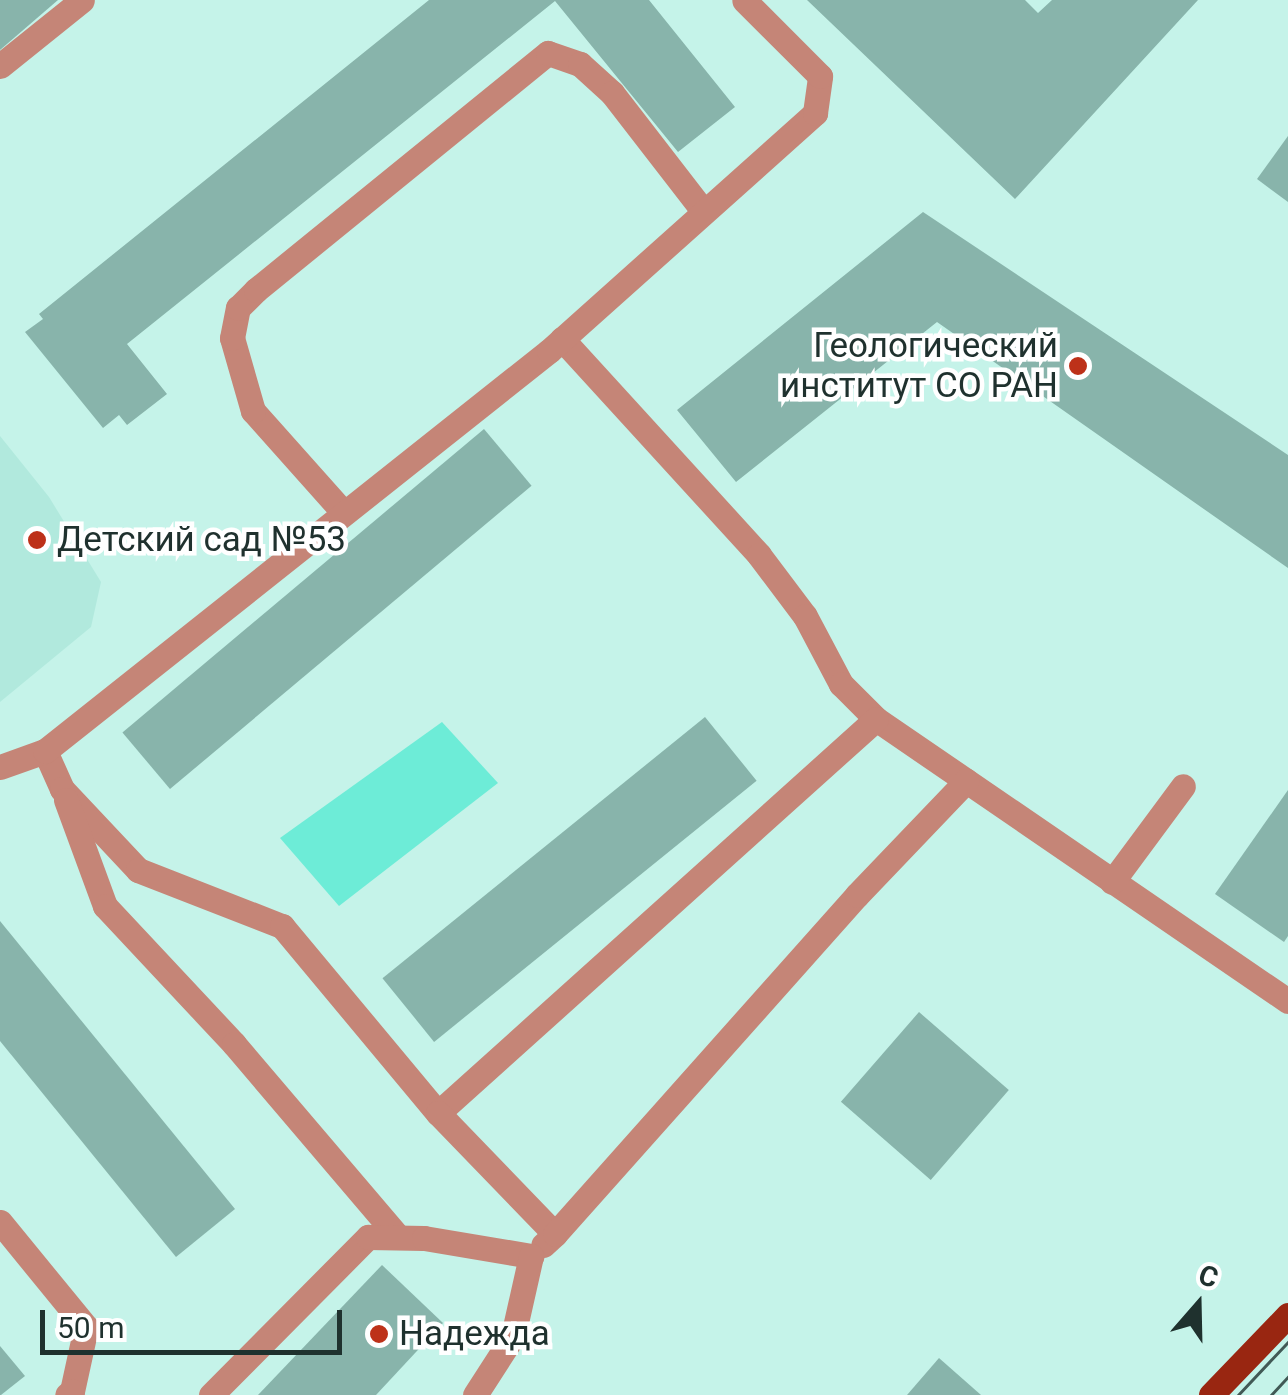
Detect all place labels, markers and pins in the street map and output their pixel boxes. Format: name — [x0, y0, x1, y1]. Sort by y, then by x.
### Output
place label: Геологический институт СО РАН — [780, 325, 1058, 407]
marker: Геологический институт СО РАН — [1067, 355, 1089, 377]
place label: Детский сад №53 — [57, 519, 346, 561]
marker: Детский сад №53 — [26, 529, 48, 551]
place label: Надежда — [399, 1313, 550, 1355]
marker: Надежда — [368, 1323, 390, 1345]

